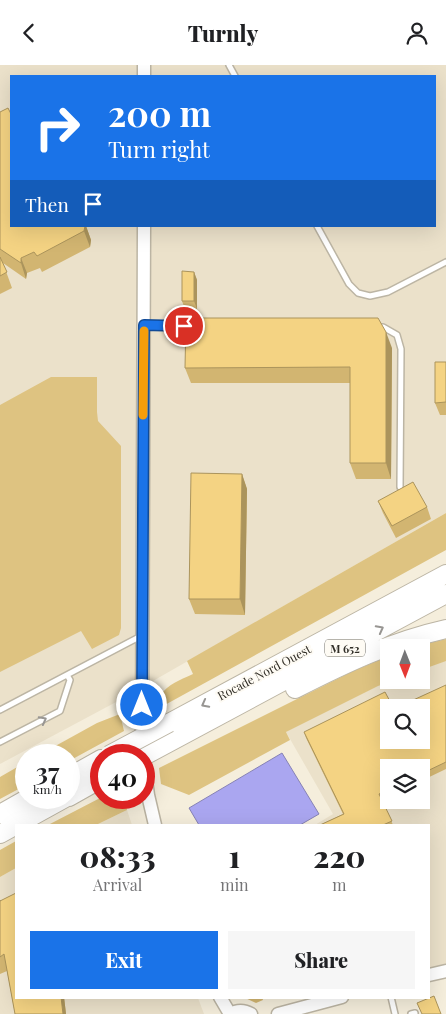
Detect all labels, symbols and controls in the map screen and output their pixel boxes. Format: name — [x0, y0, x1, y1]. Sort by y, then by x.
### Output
text: Turnly — [188, 18, 258, 48]
icon: back — [15, 19, 43, 47]
icon: person — [403, 19, 431, 47]
text: 200 m — [108, 89, 211, 136]
icon: right — [25, 95, 90, 160]
text: Turn right — [108, 134, 210, 164]
icon: arrive — [79, 190, 107, 218]
text: Then — [25, 191, 69, 217]
pin — [163, 305, 205, 347]
icon: arrive — [170, 312, 198, 340]
one-way arrow — [375, 625, 384, 635]
road number: M 652 — [325, 639, 365, 657]
north arrow — [380, 639, 430, 689]
map controls — [380, 639, 430, 809]
street label: Rocade Nord Ouest — [214, 640, 314, 703]
position arrow — [115, 678, 167, 730]
one-way arrow — [201, 698, 210, 708]
button: search — [380, 699, 430, 749]
one-way arrow — [38, 716, 47, 726]
speed limit sign: 40 — [90, 744, 155, 809]
text: 37 — [36, 754, 59, 787]
button: layers — [380, 759, 430, 809]
text: km/h — [33, 781, 62, 797]
text: 08:33 — [80, 836, 156, 876]
text: 1 — [229, 836, 240, 876]
text: 220 — [313, 836, 365, 876]
text: Arrival — [93, 874, 142, 895]
text: min — [220, 874, 249, 895]
text: m — [332, 874, 346, 895]
button: Exit — [30, 931, 218, 989]
button: Share — [228, 931, 415, 989]

